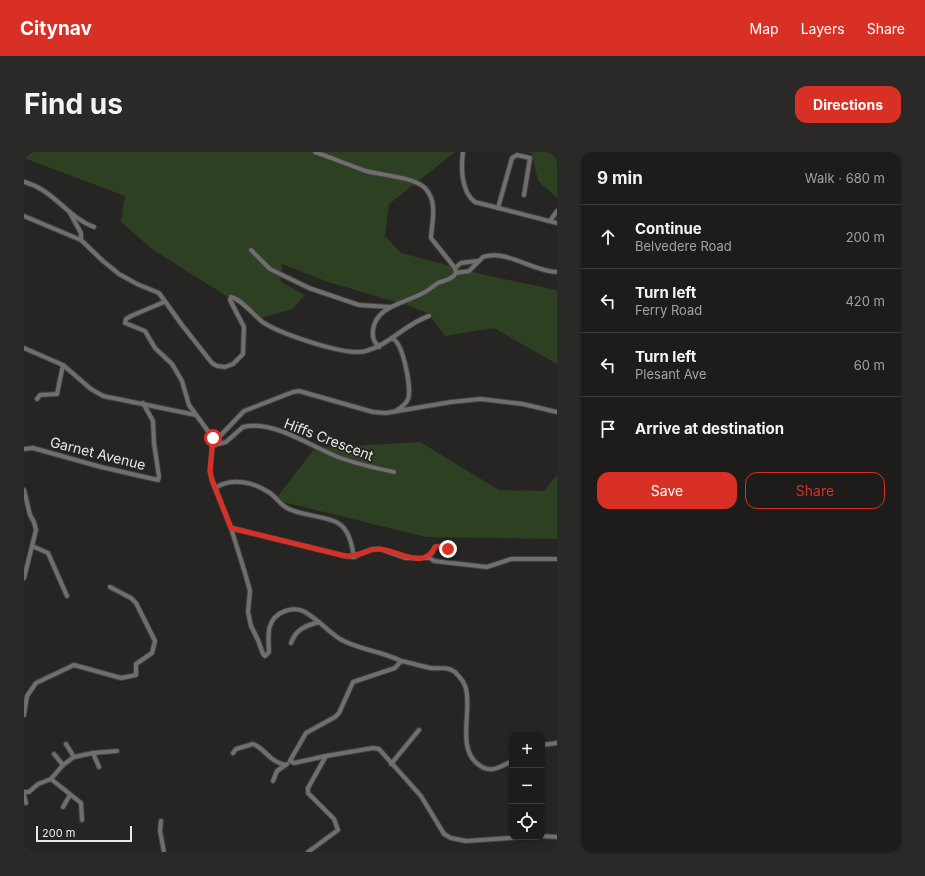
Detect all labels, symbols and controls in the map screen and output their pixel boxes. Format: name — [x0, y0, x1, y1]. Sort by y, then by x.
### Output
text: Citynav — [20, 17, 92, 40]
text: Map — [750, 20, 779, 37]
text: Layers — [801, 20, 845, 37]
text: Share — [867, 20, 905, 37]
button: Directions — [795, 86, 901, 123]
text: Find us — [24, 87, 123, 121]
text: 9 min — [597, 168, 643, 188]
text: Walk · 680 m — [805, 170, 885, 186]
text: Continue — [635, 219, 702, 238]
icon: ahead — [597, 226, 619, 248]
text: 200 m — [846, 229, 885, 245]
text: Belvedere Road — [635, 238, 732, 254]
text: Turn left — [635, 283, 696, 302]
icon: left — [597, 290, 619, 312]
text: 420 m — [845, 293, 885, 309]
text: Ferry Road — [635, 302, 702, 318]
text: Turn left — [635, 347, 696, 366]
icon: left — [597, 354, 619, 376]
text: 60 m — [854, 357, 885, 373]
text: Plesant Ave — [635, 366, 707, 382]
street label: Hiffs Crescent — [282, 414, 377, 464]
icon: arrive — [597, 418, 619, 440]
text: Arrive at destination — [635, 419, 784, 438]
route start — [204, 429, 222, 447]
street label: Garnet Avenue — [48, 433, 148, 473]
button: Save — [597, 472, 737, 509]
button: Share — [745, 472, 885, 509]
route end — [439, 540, 457, 558]
map controls — [509, 732, 545, 840]
button: + — [509, 732, 545, 768]
button: − — [509, 768, 545, 804]
button: locate — [509, 804, 545, 840]
scale bar — [36, 824, 132, 843]
text: 200 m — [42, 826, 75, 840]

